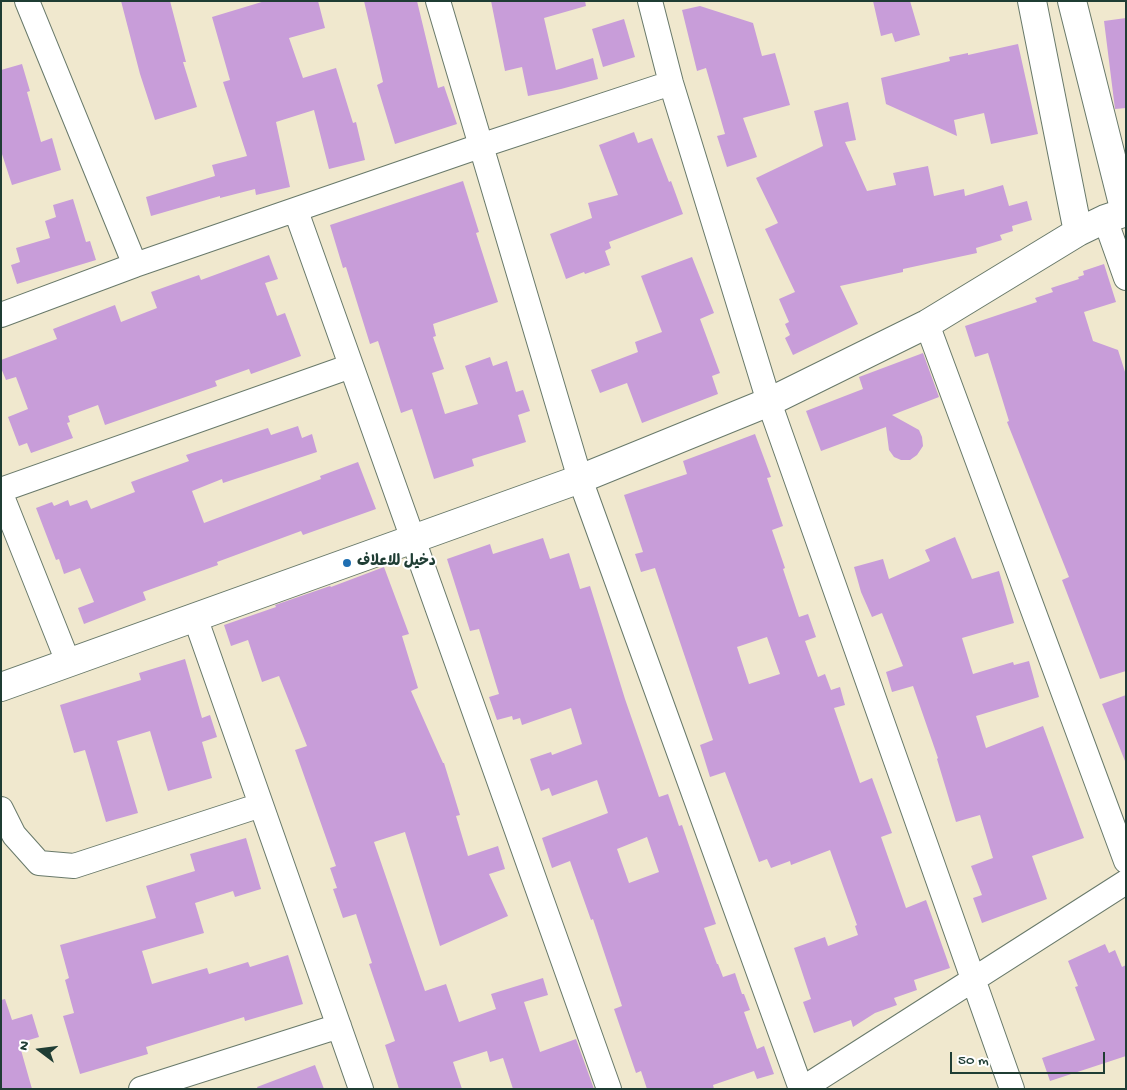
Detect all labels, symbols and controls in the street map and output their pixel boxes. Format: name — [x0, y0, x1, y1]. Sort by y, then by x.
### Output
place label: دخيل للاعلاف — [357, 554, 436, 572]
marker: دخيل للاعلاف — [341, 557, 353, 569]
north arrow — [15, 1025, 65, 1075]
text: N — [16, 1039, 34, 1053]
scale bar — [952, 1042, 1107, 1074]
text: 50 m — [958, 1052, 989, 1070]

